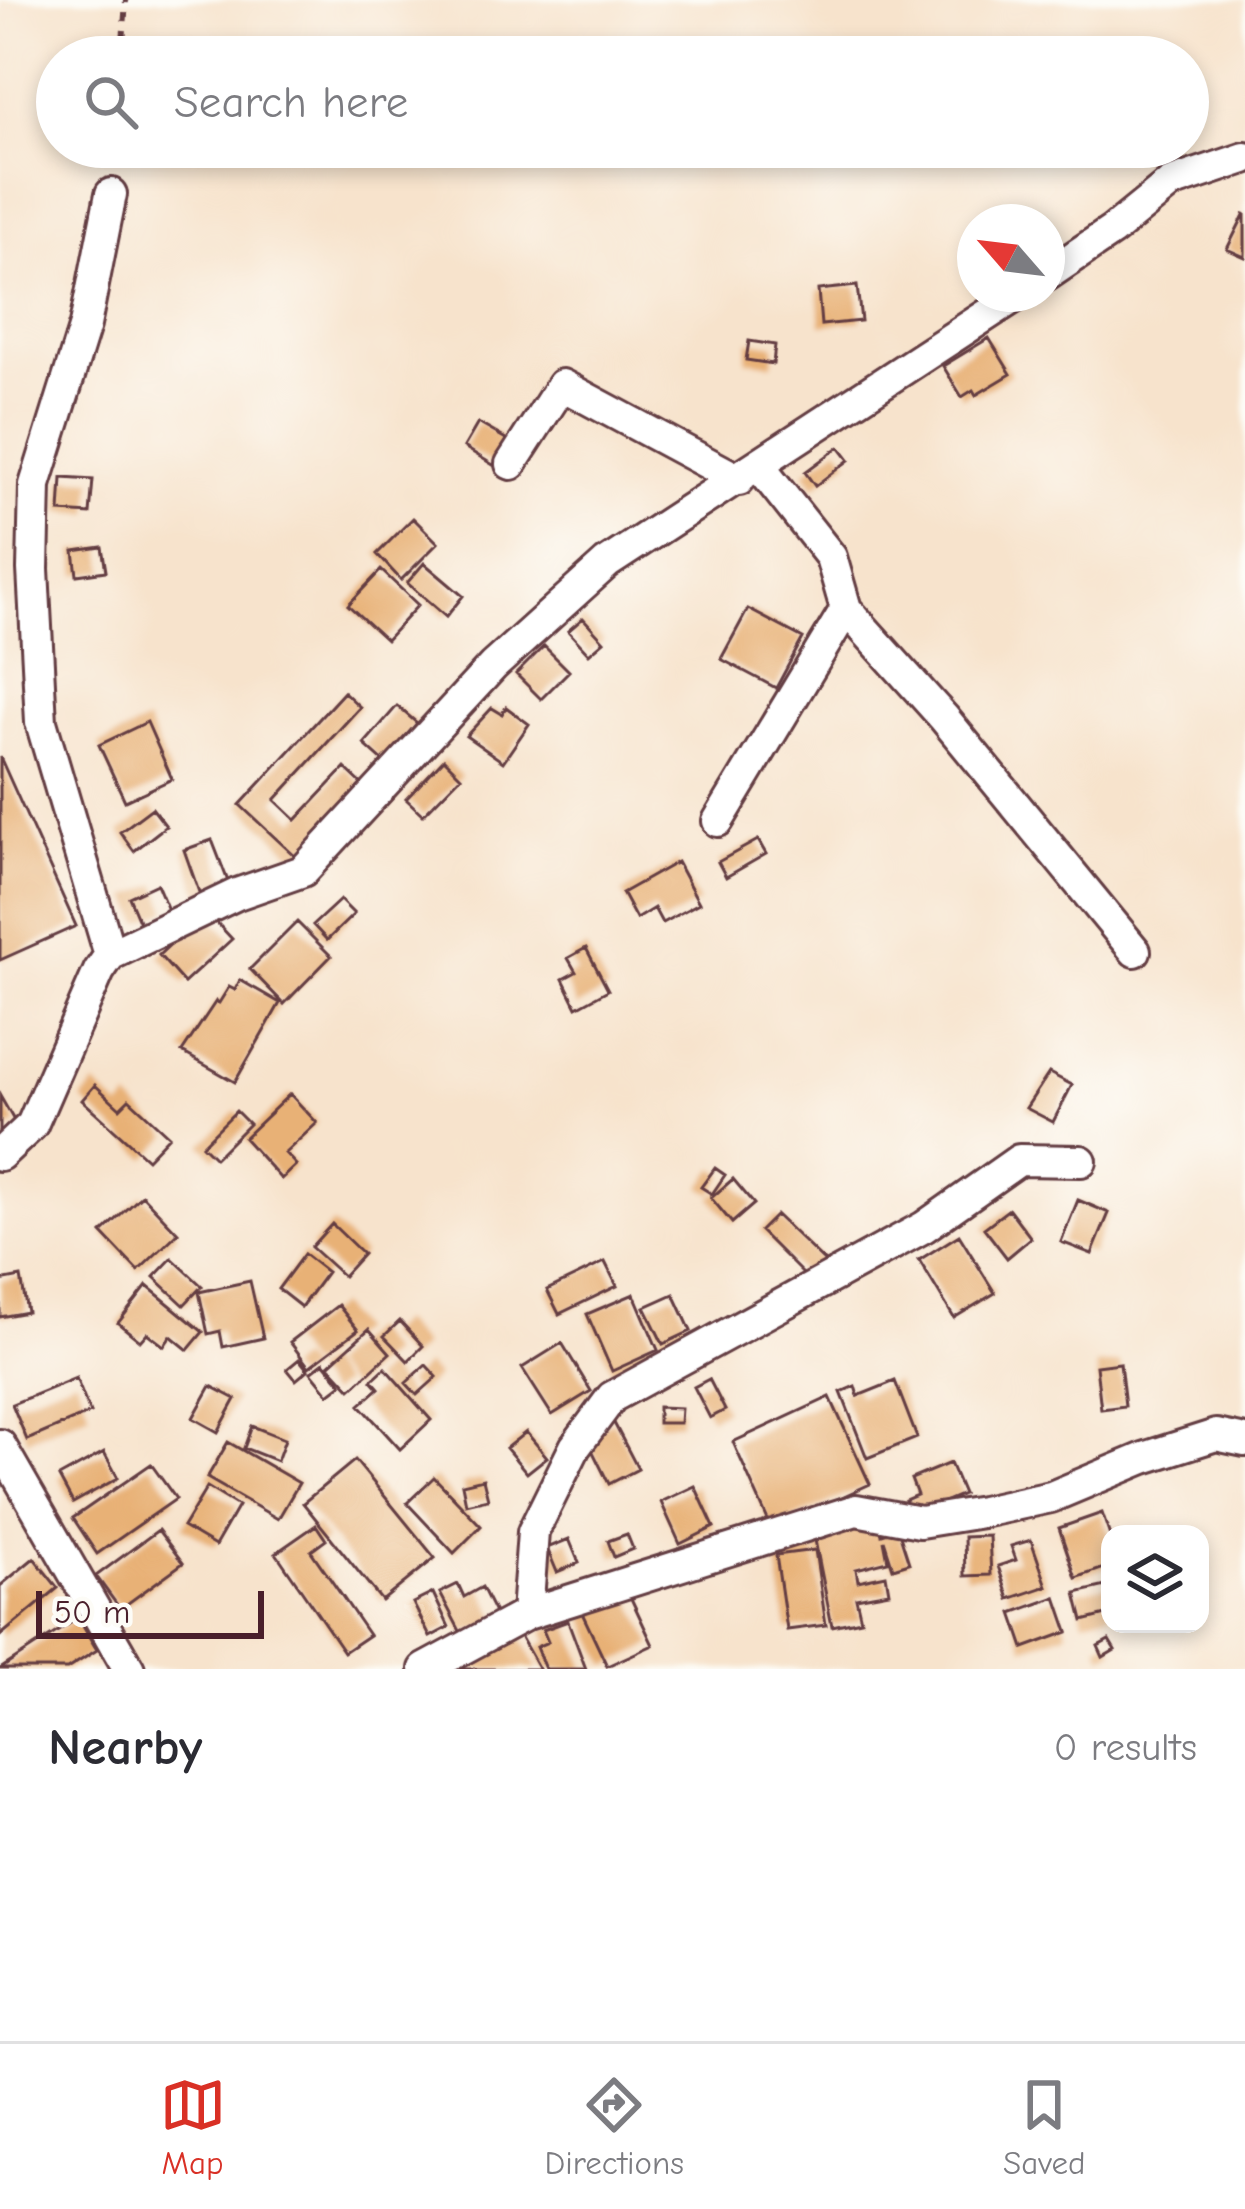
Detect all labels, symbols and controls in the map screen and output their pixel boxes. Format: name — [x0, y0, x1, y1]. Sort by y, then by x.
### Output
search box — [36, 36, 1209, 168]
icon: search — [78, 69, 144, 135]
text: Search here — [174, 76, 408, 128]
north arrow — [957, 204, 1065, 312]
map controls — [1101, 1525, 1209, 1633]
button: layers — [1101, 1525, 1209, 1633]
scale bar — [36, 1585, 264, 1638]
text: 50 m — [54, 1593, 130, 1631]
text: Nearby — [48, 1718, 202, 1777]
text: 0 results — [1054, 1725, 1197, 1770]
tab: Map — [160, 2072, 226, 2182]
tab: Directions — [545, 2072, 684, 2182]
tab: Saved — [1003, 2072, 1085, 2182]

